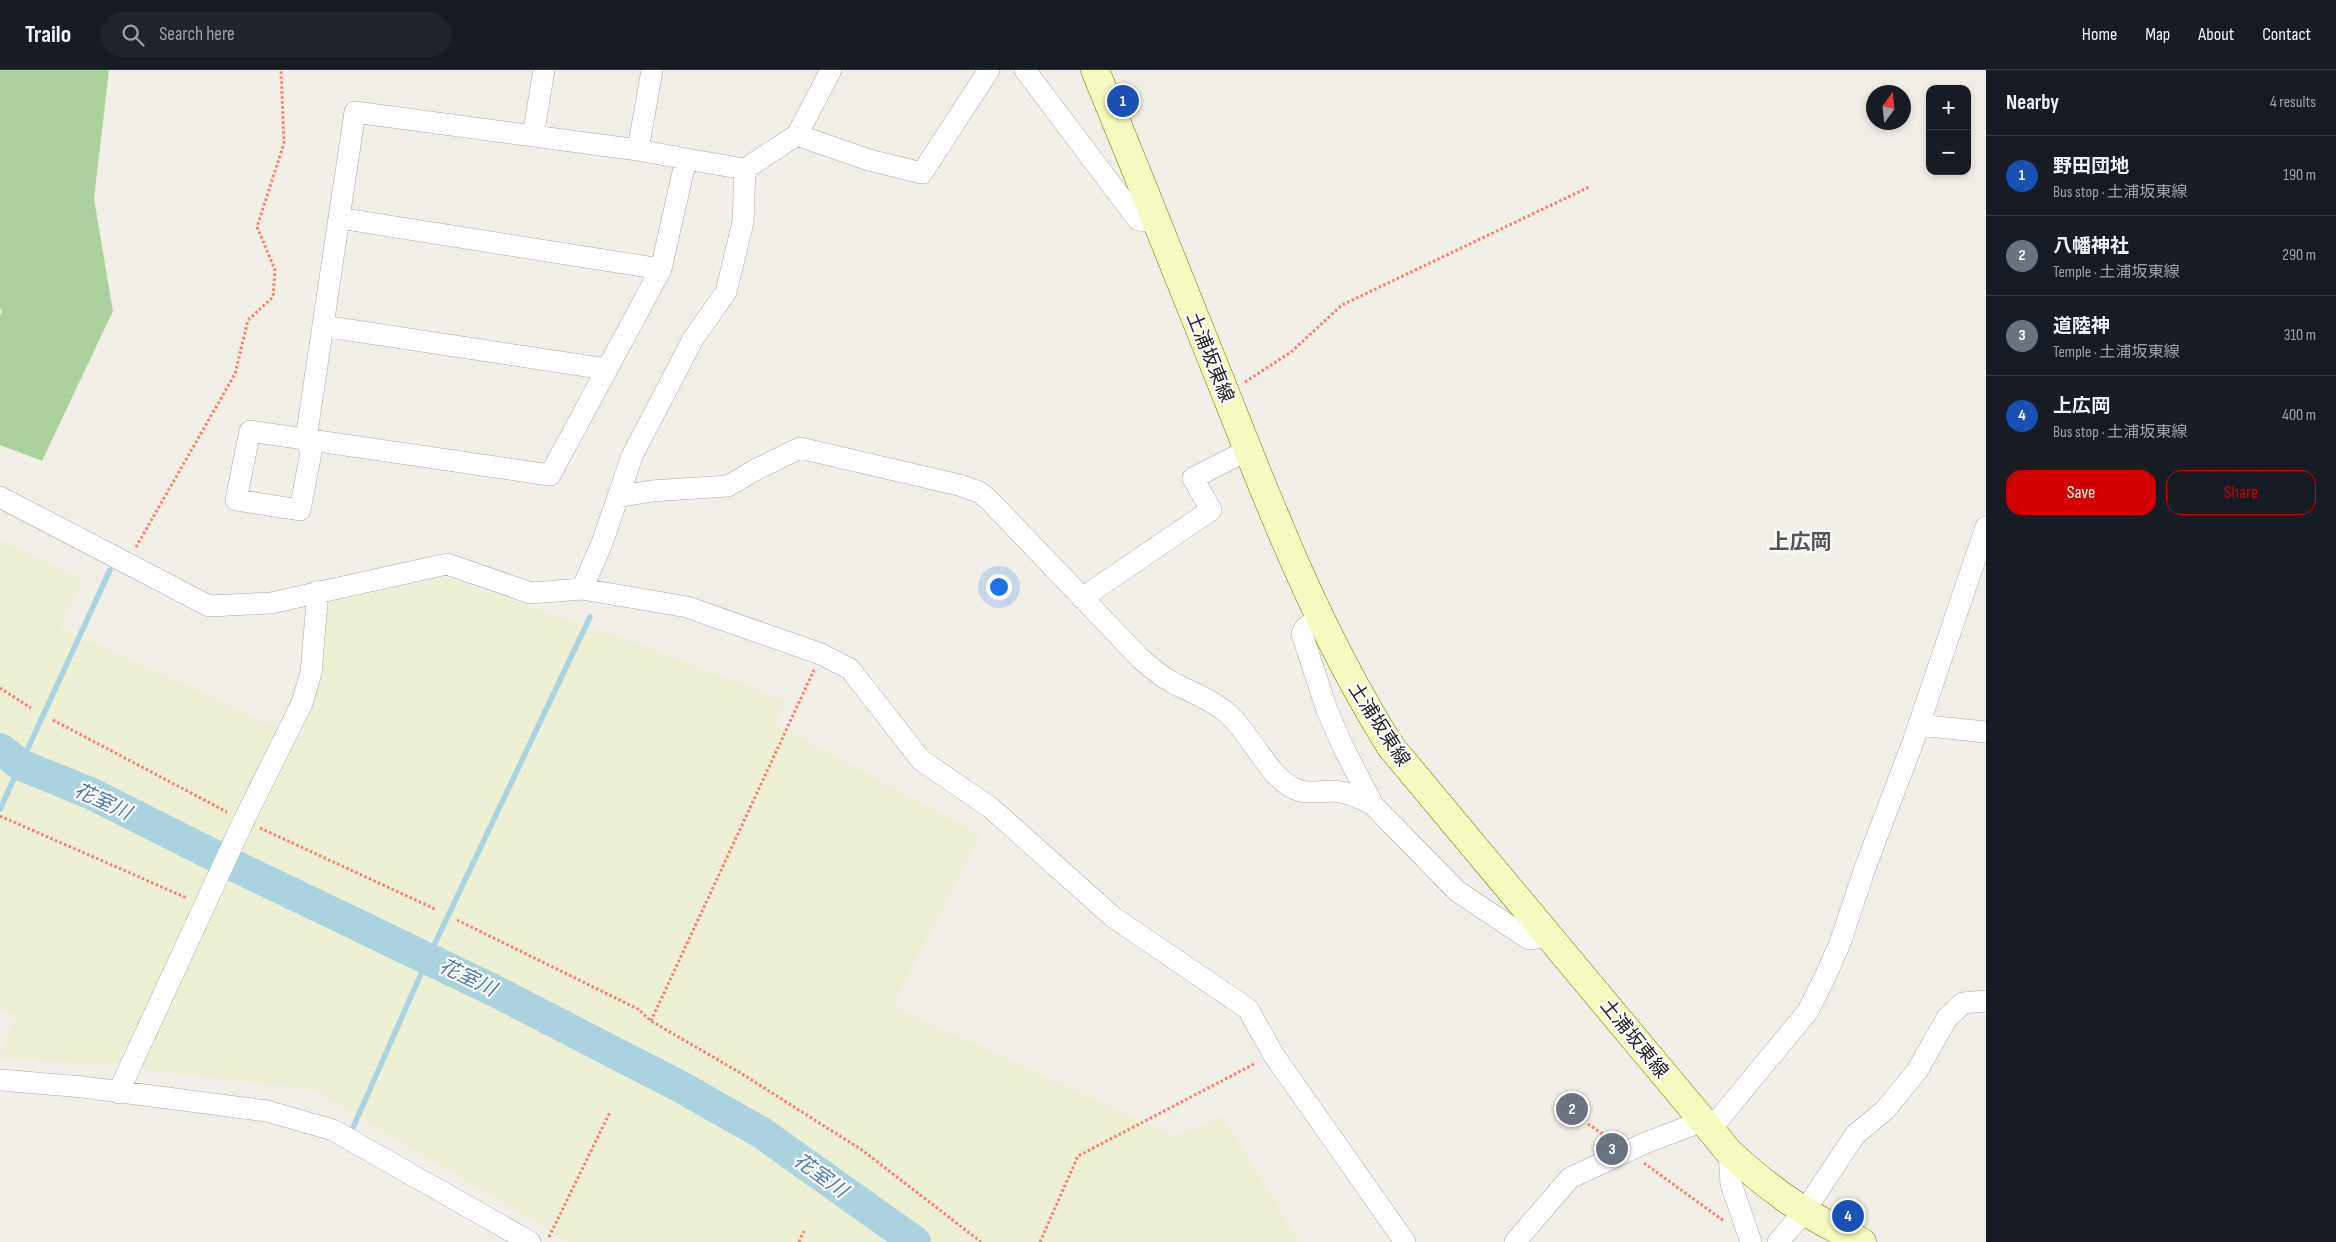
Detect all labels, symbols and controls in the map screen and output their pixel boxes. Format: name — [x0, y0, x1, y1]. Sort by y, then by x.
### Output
search box — [101, 12, 451, 57]
text: Trailo — [25, 20, 71, 49]
icon: search — [119, 21, 147, 49]
text: Search here — [159, 23, 235, 46]
text: Home — [2082, 24, 2117, 45]
text: Map — [2145, 24, 2170, 45]
text: About — [2198, 24, 2234, 45]
text: Contact — [2262, 24, 2311, 45]
pin: 1 — [1107, 82, 1139, 120]
north arrow — [1866, 85, 1911, 130]
map controls — [1926, 85, 1971, 175]
button: + — [1926, 85, 1971, 130]
text: Nearby — [2006, 90, 2059, 115]
text: 4 results — [2270, 93, 2316, 112]
button: − — [1926, 130, 1971, 175]
text: 野田団地 — [2053, 155, 2129, 178]
text: 1 — [2019, 166, 2025, 185]
text: 190 m — [2283, 166, 2316, 185]
text: Bus stop · 土浦坂東線 — [2053, 183, 2187, 202]
text: 八幡神社 — [2053, 235, 2129, 258]
text: 2 — [2018, 246, 2026, 265]
text: 290 m — [2282, 246, 2316, 265]
text: Temple · 土浦坂東線 — [2053, 263, 2179, 282]
street label: 土浦坂東線 — [1181, 309, 1238, 406]
text: 道陸神 — [2053, 315, 2110, 338]
text: 3 — [2018, 326, 2026, 345]
text: 310 m — [2284, 326, 2316, 345]
text: Temple · 土浦坂東線 — [2053, 343, 2179, 362]
text: 上広岡 — [2053, 395, 2110, 418]
text: 4 — [2018, 406, 2026, 425]
text: 400 m — [2282, 406, 2316, 425]
text: Bus stop · 土浦坂東線 — [2053, 423, 2187, 442]
button: Save — [2006, 470, 2156, 515]
button: Share — [2166, 470, 2316, 515]
district label: 上広岡 — [1769, 530, 1832, 555]
your location — [986, 574, 1012, 600]
street label: 土浦坂東線 — [1343, 679, 1414, 771]
water label: 花室川 — [70, 778, 137, 826]
water label: 花室川 — [435, 954, 502, 1003]
street label: 土浦坂東線 — [1595, 995, 1673, 1083]
pin: 2 — [1556, 1090, 1588, 1128]
pin: 3 — [1596, 1130, 1628, 1168]
water label: 花室川 — [789, 1148, 853, 1204]
pin: 4 — [1832, 1197, 1864, 1235]

